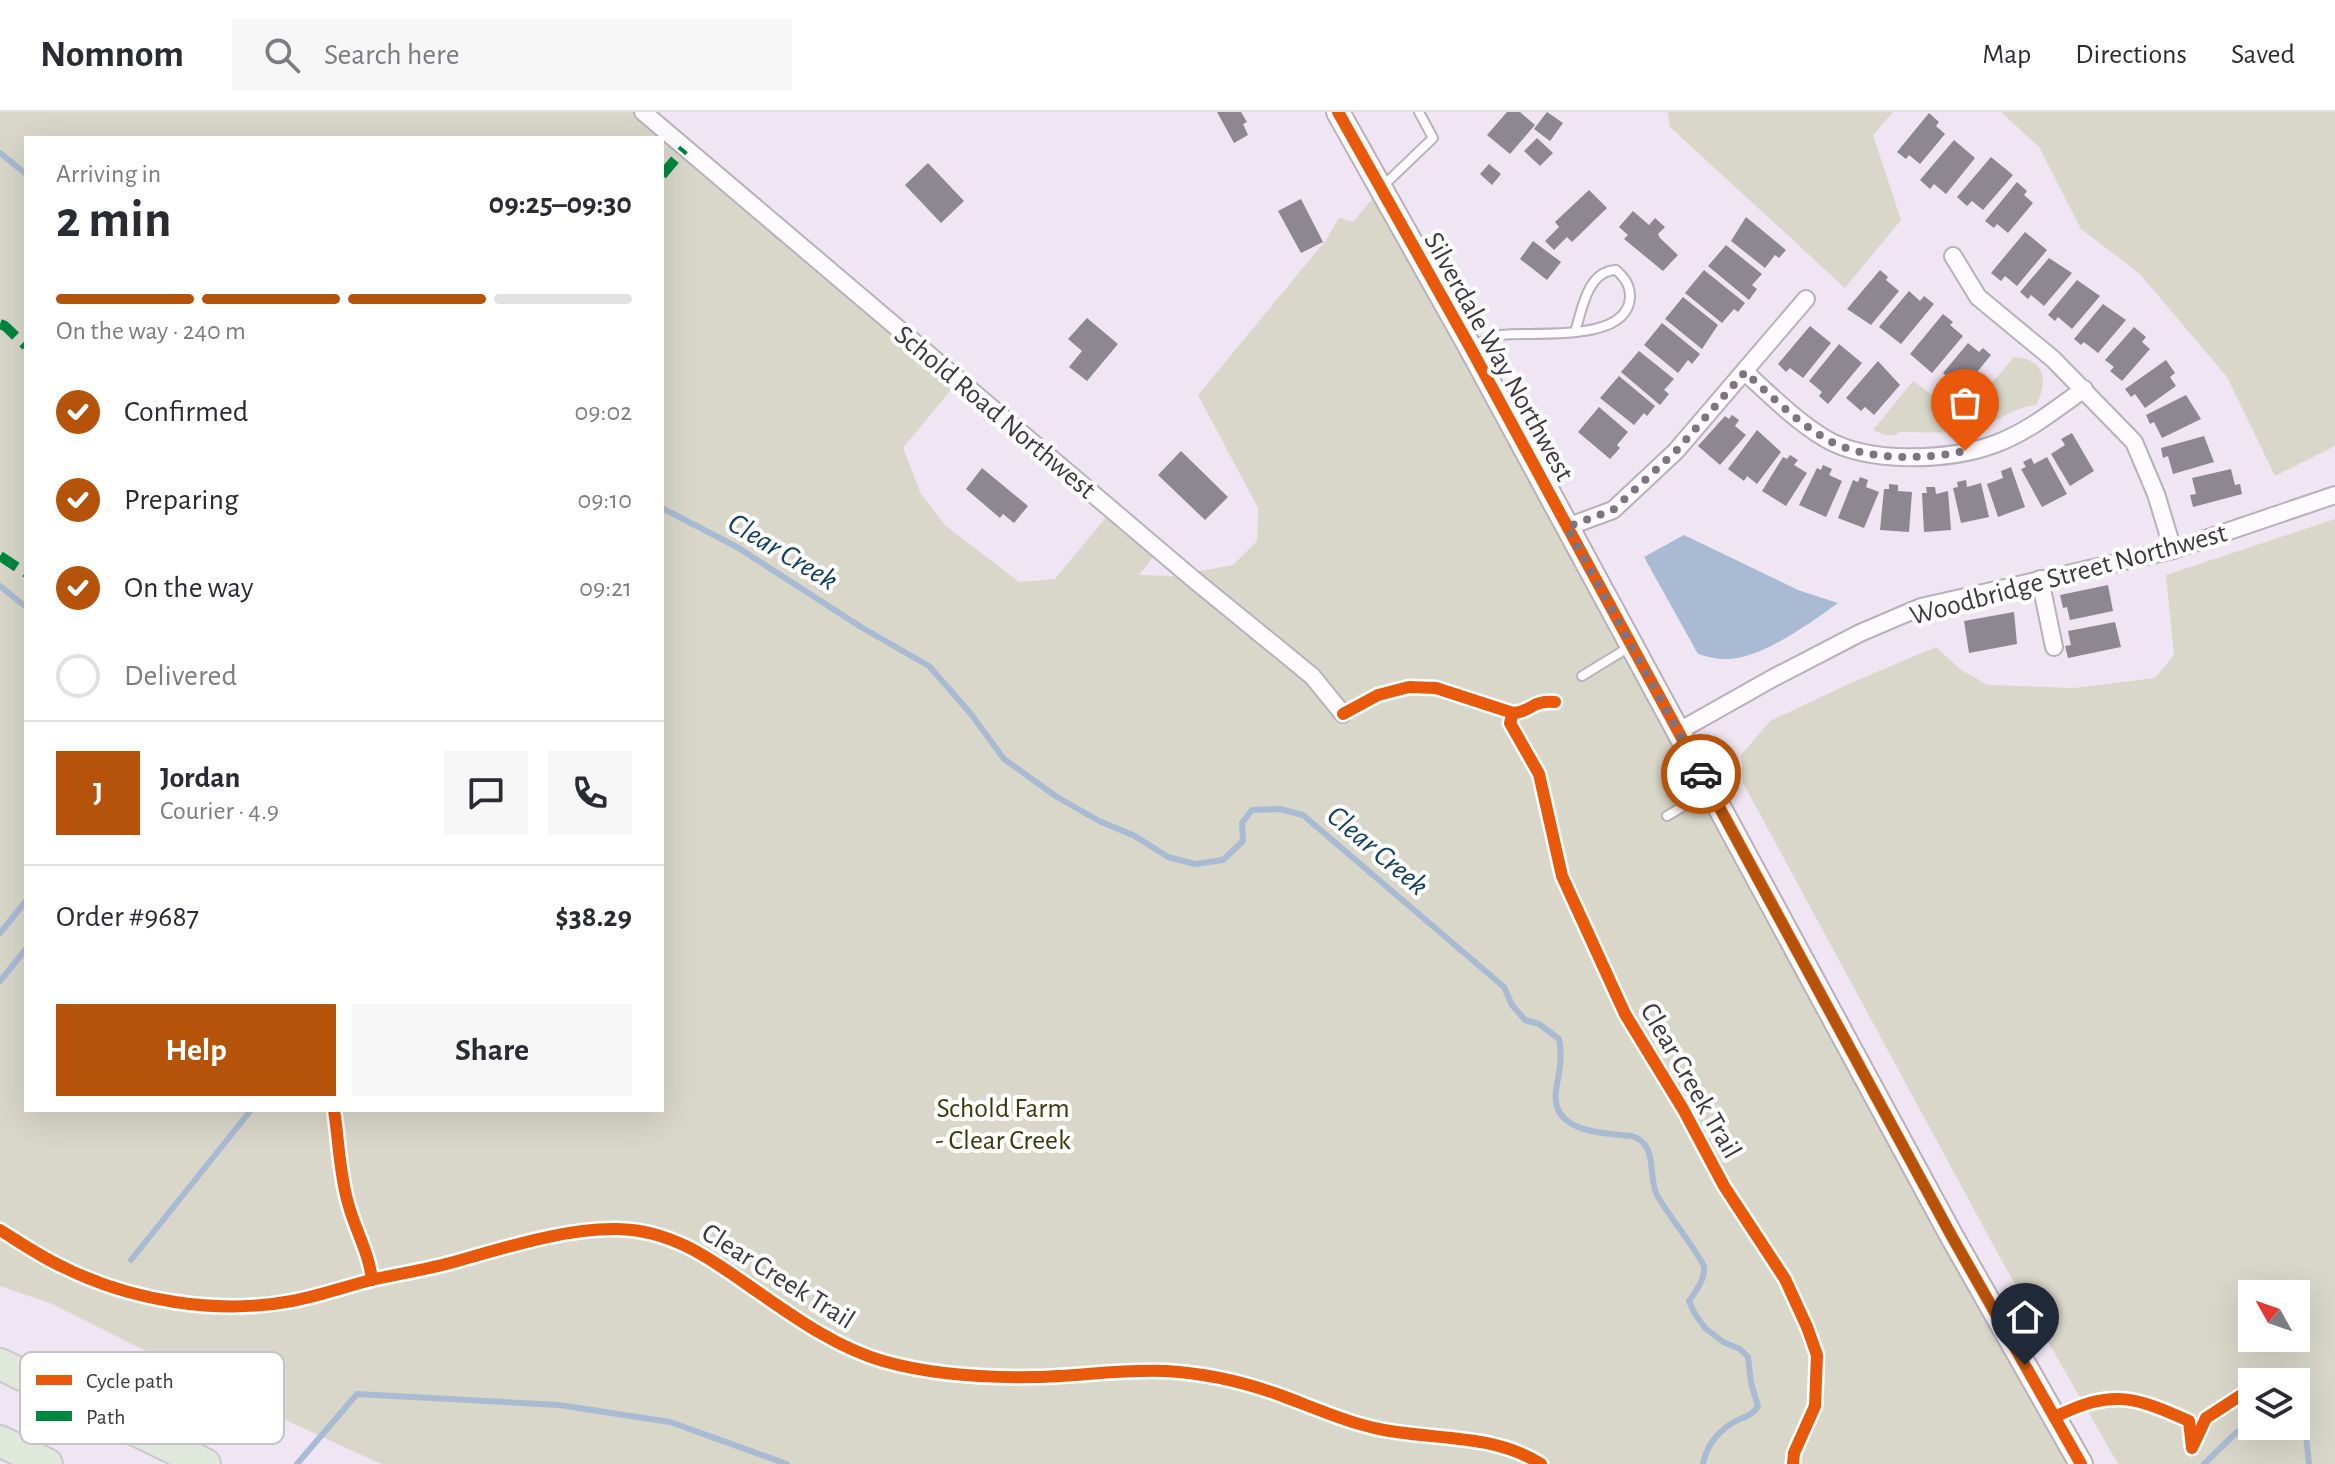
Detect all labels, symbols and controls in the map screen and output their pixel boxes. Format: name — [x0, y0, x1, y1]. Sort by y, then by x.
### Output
search box — [232, 19, 792, 91]
icon: search — [260, 33, 304, 77]
text: Nomnom — [40, 36, 184, 74]
text: Search here — [324, 40, 460, 70]
text: Map — [1982, 41, 2031, 69]
text: Directions — [2075, 41, 2187, 69]
text: Saved — [2231, 41, 2295, 69]
text: Arriving in — [56, 161, 161, 187]
text: 09:25–09:30 — [489, 189, 632, 219]
text: 2 min — [56, 194, 171, 246]
street label: Silverdale Way Northwest — [1418, 228, 1578, 486]
text: On the way · 240 m — [56, 318, 246, 344]
street label: Schold Road Northwest — [889, 321, 1101, 505]
pin — [1931, 369, 1999, 451]
icon: bag — [1943, 381, 1987, 425]
icon: check — [56, 390, 100, 434]
text: Confirmed — [124, 397, 248, 427]
text: 09:02 — [575, 399, 632, 425]
icon: check — [56, 478, 100, 522]
text: Preparing — [124, 485, 239, 515]
text: 09:10 — [577, 487, 632, 513]
water label: Clear Creek — [723, 508, 842, 596]
street label: Woodbridge Street Northwest — [1907, 519, 2230, 631]
icon: check — [56, 566, 100, 610]
text: On the way — [124, 573, 253, 603]
text: 09:21 — [579, 575, 632, 601]
text: Delivered — [124, 661, 237, 691]
courier — [1661, 734, 1741, 814]
button: chat — [444, 751, 528, 835]
button: phone — [548, 751, 632, 835]
icon: car — [1679, 752, 1723, 796]
text: Jordan — [160, 763, 240, 793]
text: J — [93, 778, 103, 808]
text: Courier · 4.9 — [160, 798, 279, 824]
water label: Clear Creek — [1321, 800, 1434, 901]
text: Order #9687 — [56, 902, 199, 932]
text: $38.29 — [555, 902, 632, 932]
street label: Clear Creek Trail — [1635, 999, 1746, 1163]
button: Help — [56, 1004, 336, 1096]
button: Share — [352, 1004, 632, 1096]
park label: Schold Farm - Clear Creek — [935, 1095, 1071, 1155]
street label: Clear Creek Trail — [697, 1219, 859, 1335]
north arrow — [2238, 1280, 2310, 1352]
map controls — [2238, 1280, 2310, 1440]
pin — [1991, 1283, 2059, 1365]
icon: home — [2003, 1295, 2047, 1339]
legend — [20, 1352, 284, 1444]
button: layers — [2238, 1368, 2310, 1440]
text: Cycle path — [86, 1370, 174, 1392]
text: Path — [86, 1406, 126, 1428]

